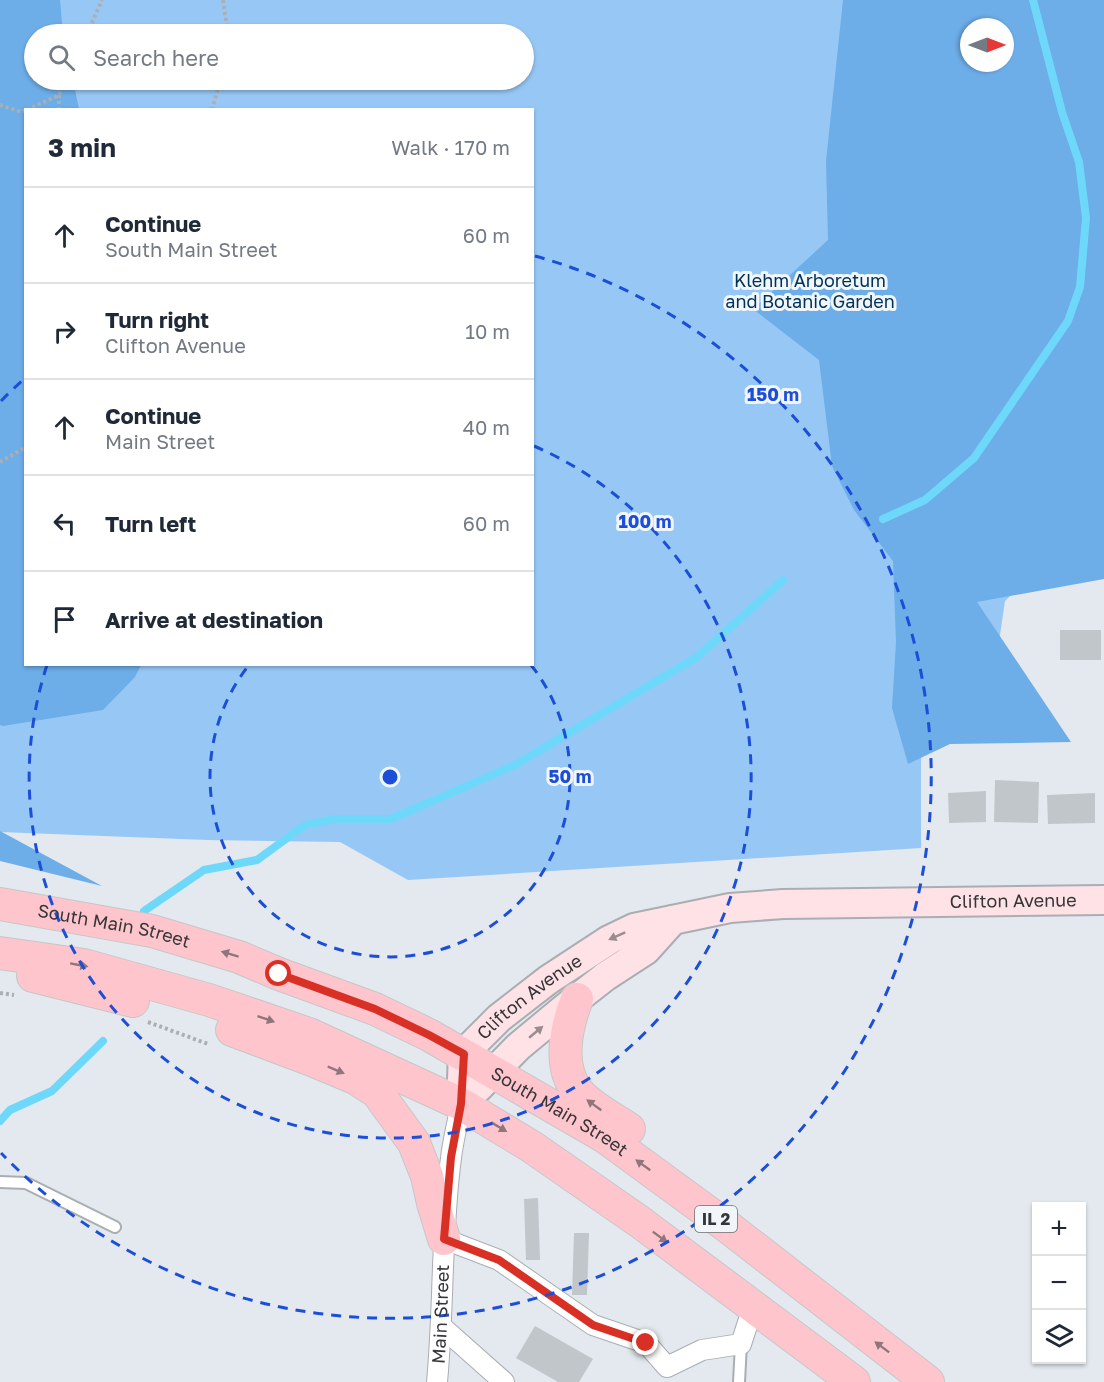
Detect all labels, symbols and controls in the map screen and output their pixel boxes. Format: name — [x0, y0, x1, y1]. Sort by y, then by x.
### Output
north arrow — [960, 18, 1014, 72]
search box — [24, 24, 534, 90]
icon: search — [45, 41, 78, 74]
text: Search here — [93, 44, 219, 71]
text: 3 min — [48, 132, 116, 163]
text: Walk · 170 m — [391, 135, 510, 159]
text: Continue — [105, 210, 201, 237]
icon: ahead — [48, 219, 81, 252]
text: 60 m — [463, 223, 510, 247]
text: South Main Street — [105, 237, 278, 261]
park label: Klehm Arboretum and Botanic Garden — [725, 269, 895, 312]
text: Turn right — [105, 306, 209, 333]
icon: right — [48, 315, 81, 348]
text: 10 m — [465, 319, 510, 343]
text: Clifton Avenue — [105, 333, 246, 357]
text: 150 m — [747, 383, 799, 405]
text: Continue — [105, 402, 201, 429]
icon: ahead — [48, 411, 81, 444]
text: 40 m — [463, 415, 510, 439]
text: Main Street — [105, 429, 215, 453]
icon: left — [48, 507, 81, 540]
text: Turn left — [105, 510, 196, 537]
text: 100 m — [619, 510, 671, 532]
text: 60 m — [463, 511, 510, 535]
icon: arrive — [48, 603, 81, 636]
text: Arrive at destination — [105, 606, 323, 633]
text: 50 m — [549, 765, 591, 787]
centre of rings — [380, 767, 400, 787]
street label: Clifton Avenue — [950, 888, 1077, 912]
street label: South Main Street — [36, 899, 193, 952]
one-way arrow — [607, 931, 625, 941]
one-way arrow — [221, 949, 239, 958]
street label: Clifton Avenue — [472, 949, 586, 1044]
route start — [265, 960, 291, 986]
one-way arrow — [69, 961, 88, 970]
one-way arrow — [257, 1015, 275, 1025]
one-way arrow — [529, 1026, 544, 1039]
street label: South Main Street — [488, 1061, 633, 1160]
one-way arrow — [328, 1065, 346, 1075]
one-way arrow — [586, 1099, 602, 1111]
one-way arrow — [491, 1122, 507, 1133]
one-way arrow — [636, 1159, 652, 1171]
map controls — [1032, 1202, 1086, 1364]
button: + — [1032, 1202, 1086, 1256]
road number: IL 2 — [695, 1206, 737, 1232]
one-way arrow — [652, 1231, 668, 1243]
button: − — [1032, 1256, 1086, 1310]
street label: Main Street — [427, 1264, 453, 1364]
button: layers — [1032, 1310, 1086, 1364]
route end — [632, 1329, 658, 1355]
one-way arrow — [874, 1340, 890, 1353]

